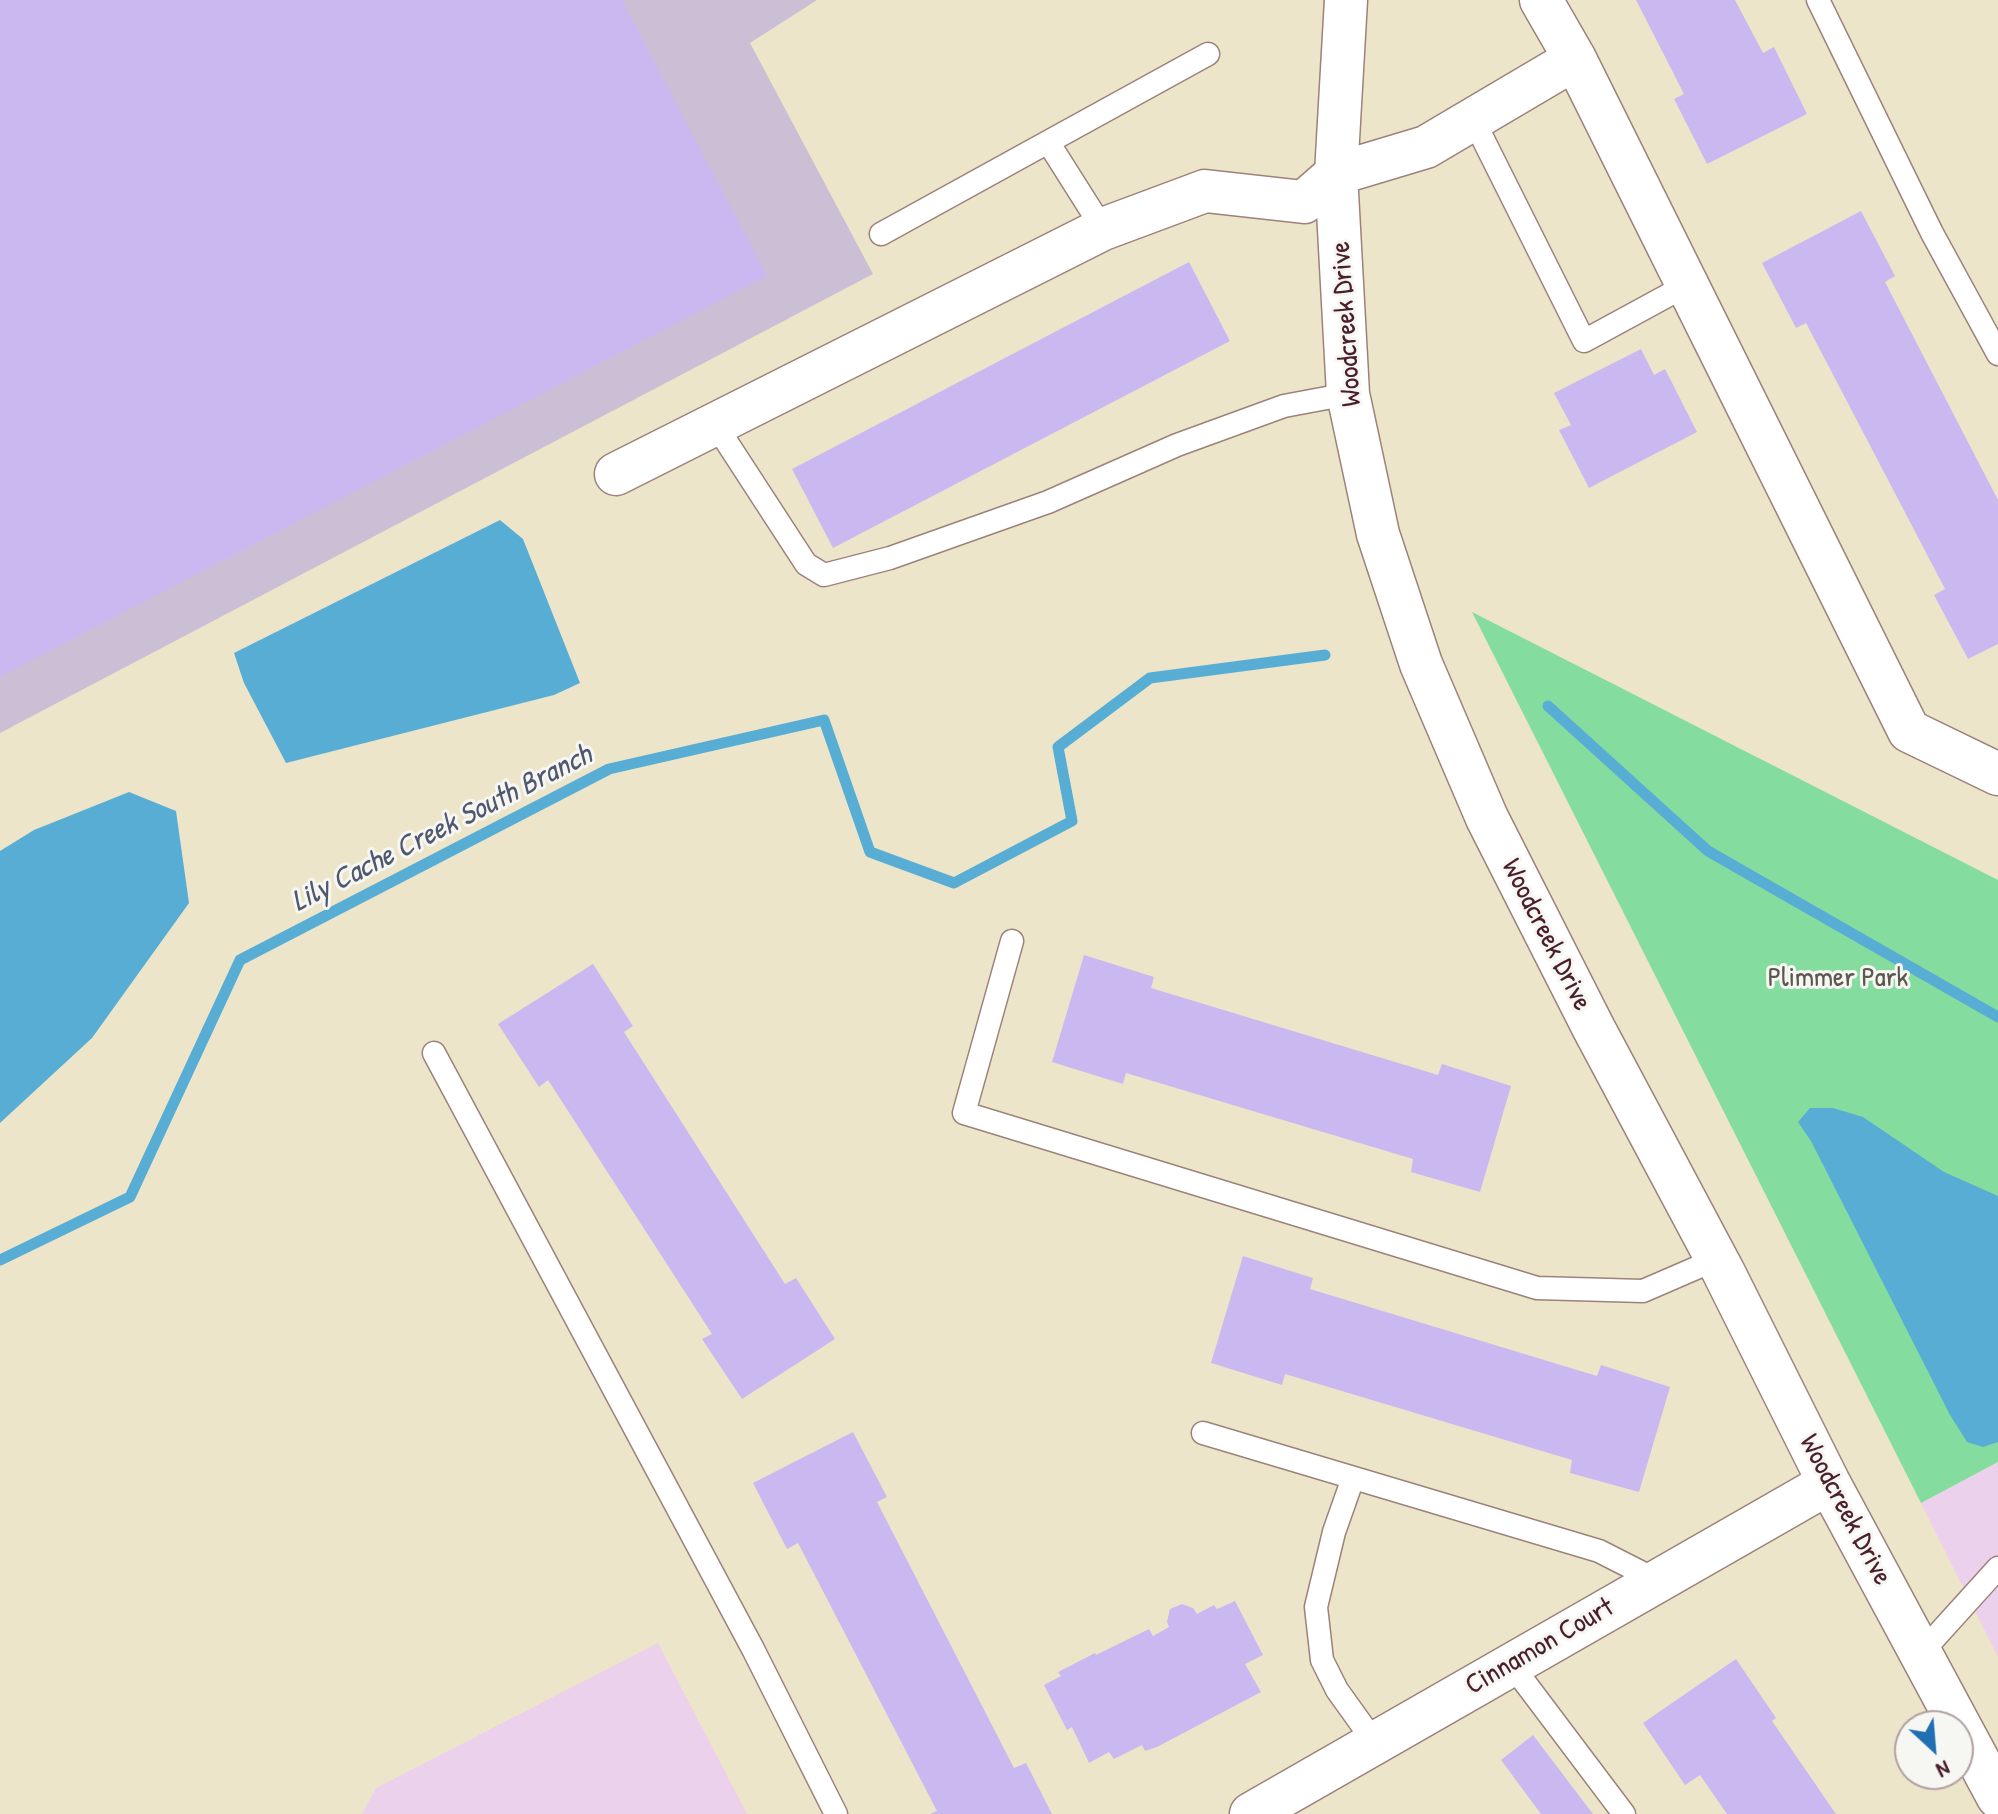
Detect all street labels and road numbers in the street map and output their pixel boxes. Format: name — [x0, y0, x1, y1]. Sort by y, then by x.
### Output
street label: Woodcreek Drive — [1324, 240, 1370, 408]
street label: Woodcreek Drive — [1493, 854, 1599, 1016]
street label: Woodcreek Drive — [1791, 1429, 1899, 1591]
street label: Cinnamon Court — [1460, 1591, 1620, 1703]

